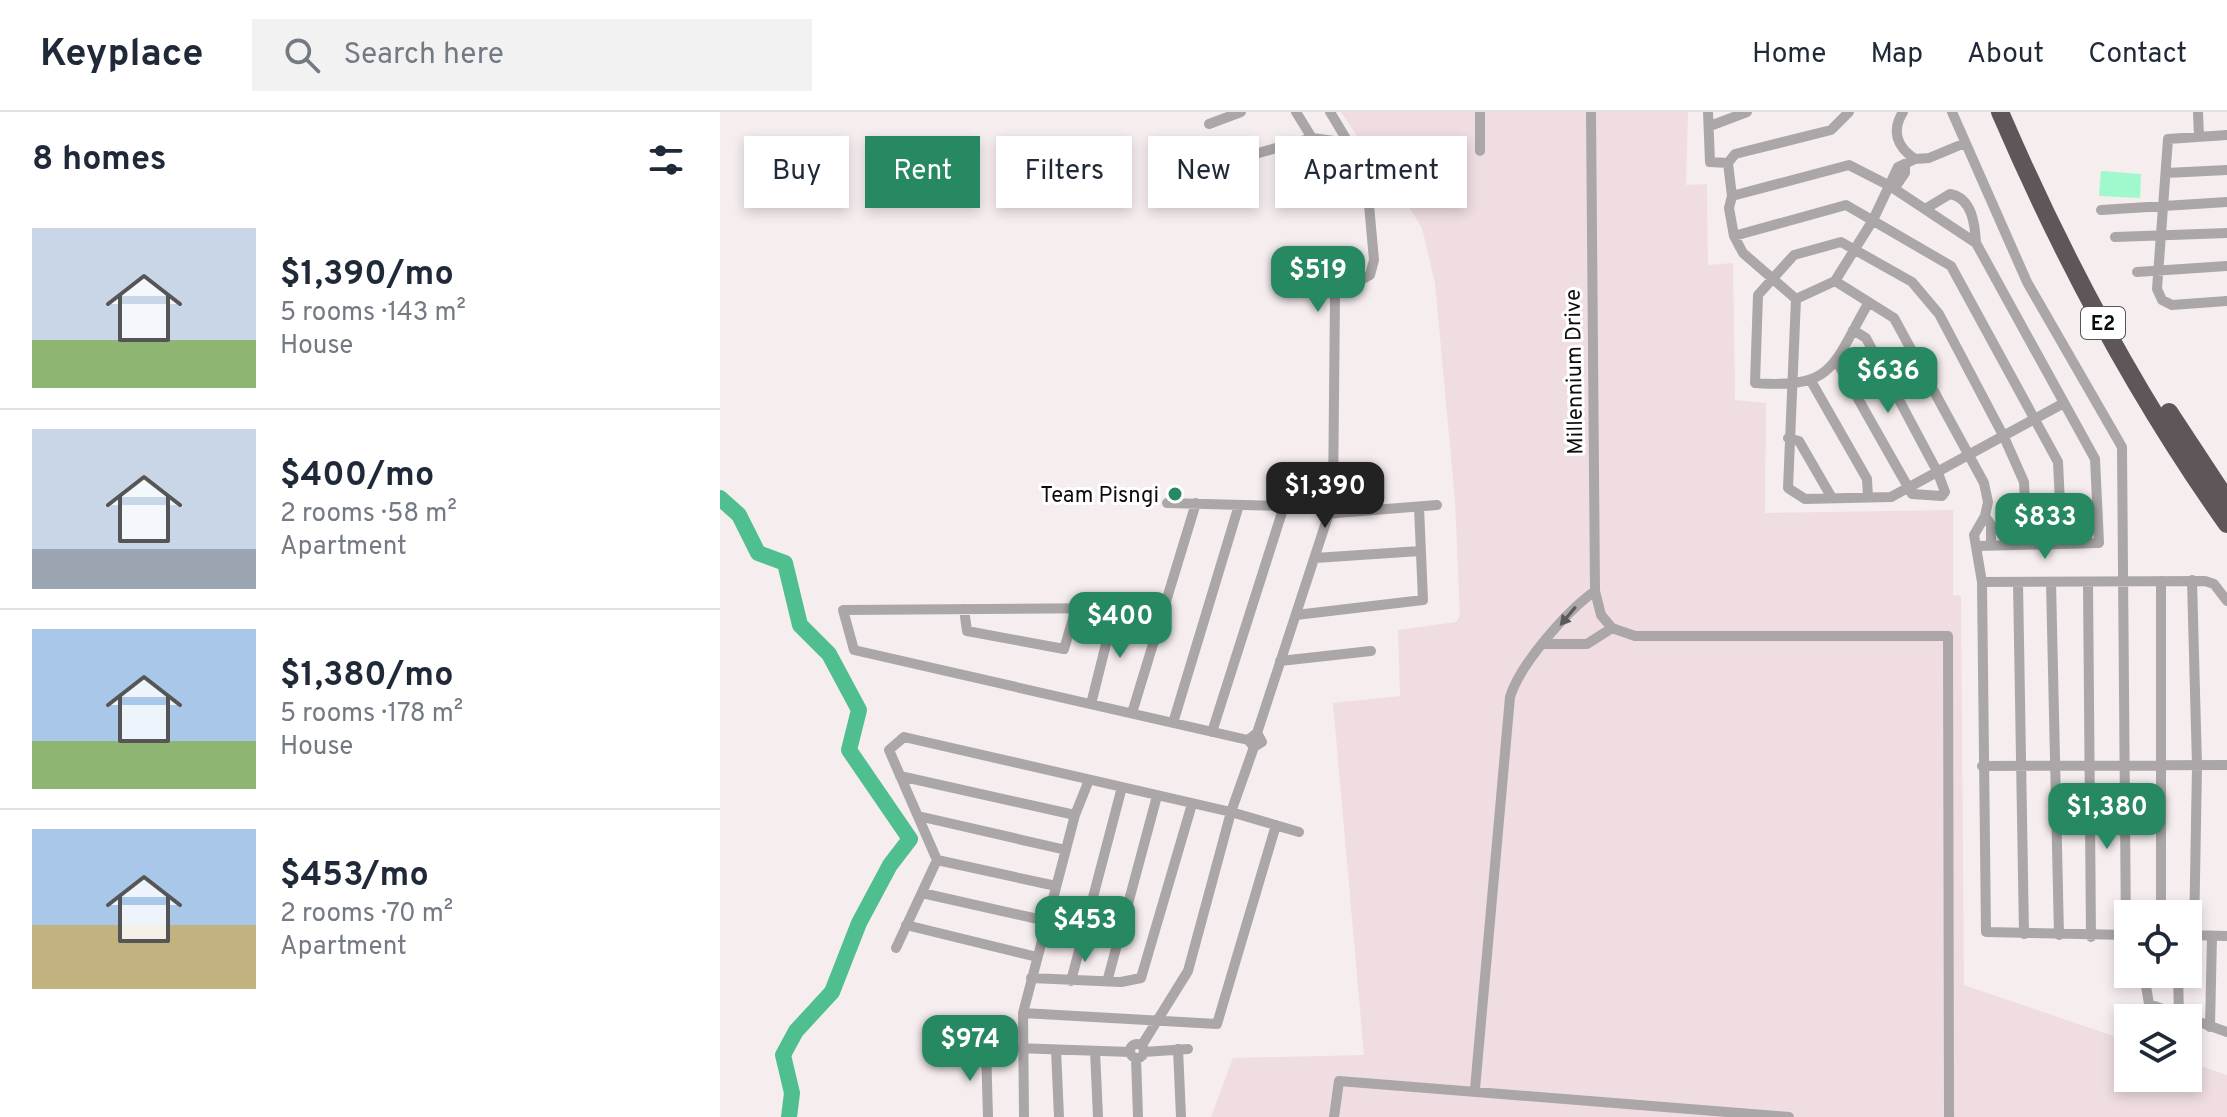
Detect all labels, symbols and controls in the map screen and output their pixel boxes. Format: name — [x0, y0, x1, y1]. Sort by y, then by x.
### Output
search box — [252, 19, 812, 91]
text: Keyplace — [40, 31, 204, 80]
icon: search — [280, 33, 324, 77]
text: Search here — [344, 37, 504, 74]
text: Home — [1752, 37, 1826, 73]
text: Map — [1870, 37, 1923, 73]
text: About — [1967, 37, 2044, 73]
text: Contact — [2088, 37, 2187, 73]
chip: Buy — [744, 136, 849, 208]
chip: Rent — [865, 136, 980, 208]
chip: Filters — [996, 136, 1132, 208]
chip: New — [1148, 136, 1259, 208]
chip: Apartment — [1275, 136, 1467, 208]
icon: filters — [644, 138, 688, 182]
text: 8 homes — [32, 139, 166, 182]
pin: $519 — [1271, 246, 1365, 314]
text: $1,390/mo — [280, 254, 454, 297]
text: $519 — [1289, 255, 1347, 288]
icon: home — [96, 260, 192, 356]
street label: Millennium Drive — [1561, 289, 1590, 455]
text: 5 rooms · 143 m² — [280, 297, 466, 330]
road number: E2 — [2081, 307, 2125, 339]
text: House — [280, 330, 353, 363]
pin: $636 — [1841, 347, 1935, 415]
text: $636 — [1856, 356, 1920, 389]
text: $400/mo — [280, 455, 434, 498]
icon: home — [96, 461, 192, 557]
pin: $1,390 — [1260, 462, 1390, 530]
text: $1,390 — [1284, 471, 1366, 504]
place label: Team Pisngi — [1040, 483, 1159, 510]
marker: Team Pisngi — [1166, 485, 1184, 503]
pin: $833 — [1998, 493, 2092, 561]
text: 2 rooms · 58 m² — [280, 498, 457, 531]
text: $833 — [2013, 502, 2077, 535]
text: Apartment — [280, 531, 407, 564]
pin: $400 — [1073, 592, 1167, 660]
text: $400 — [1087, 601, 1153, 634]
one-way arrow — [1560, 606, 1577, 626]
text: $1,380/mo — [280, 655, 454, 698]
icon: home — [96, 661, 192, 757]
text: 5 rooms · 178 m² — [280, 698, 463, 731]
text: House — [280, 731, 353, 764]
pin: $1,380 — [2042, 783, 2172, 851]
text: $1,380 — [2066, 792, 2148, 825]
text: $453/mo — [280, 855, 429, 898]
icon: home — [96, 861, 192, 957]
pin: $453 — [1038, 896, 1132, 964]
text: 2 rooms · 70 m² — [280, 898, 453, 931]
map controls — [2114, 900, 2202, 1092]
button: locate — [2114, 900, 2202, 988]
text: $453 — [1053, 905, 1117, 938]
text: Apartment — [280, 931, 407, 964]
button: layers — [2114, 1004, 2202, 1092]
pin: $974 — [923, 1015, 1017, 1083]
text: $974 — [940, 1024, 1000, 1057]

